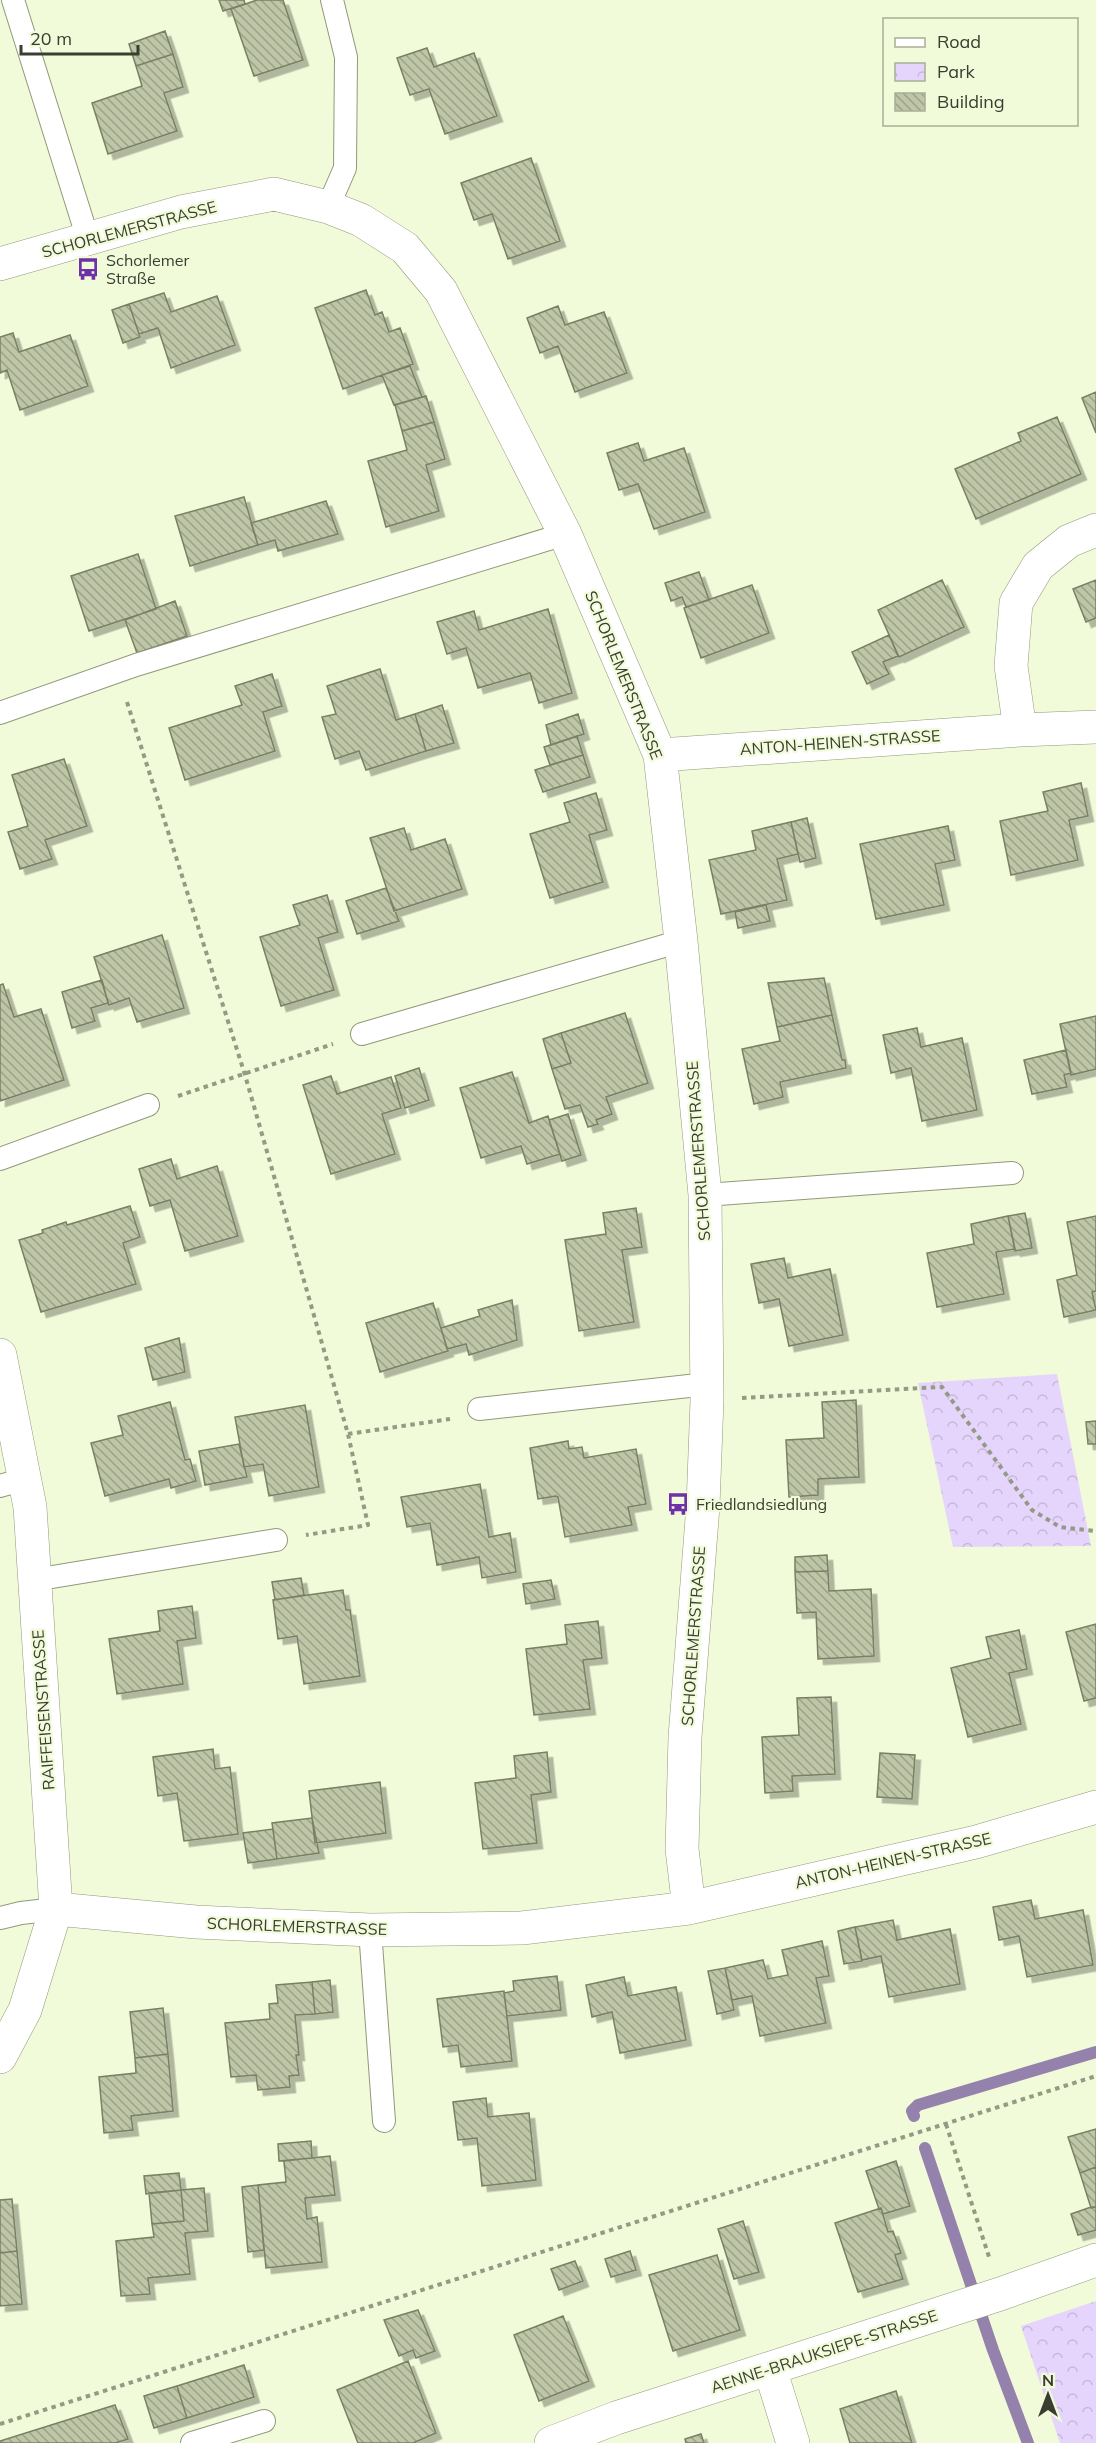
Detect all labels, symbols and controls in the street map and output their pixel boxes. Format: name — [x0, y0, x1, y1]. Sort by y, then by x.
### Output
scale bar — [21, 18, 138, 56]
legend — [883, 18, 1078, 126]
text: 20 m — [30, 27, 72, 50]
text: Road — [937, 30, 981, 53]
text: Park — [937, 60, 976, 83]
text: Building — [937, 90, 1005, 113]
street label: SCHORLEMERSTRASSE — [39, 196, 219, 262]
place label: Schorlemer Straße — [106, 250, 189, 288]
bus stop icon: Schorlemer Straße — [75, 256, 101, 282]
street label: SCHORLEMERSTRASSE — [581, 588, 667, 762]
street label: ANTON-HEINEN-STRASSE — [739, 725, 941, 759]
street label: SCHORLEMERSTRASSE — [682, 1060, 714, 1242]
bus stop icon: Friedlandsiedlung — [665, 1491, 691, 1517]
place label: Friedlandsiedlung — [696, 1494, 827, 1514]
street label: SCHORLEMERSTRASSE — [677, 1545, 709, 1727]
street label: RAIFFEISENSTRASSE — [27, 1629, 59, 1791]
street label: ANTON-HEINEN-STRASSE — [793, 1828, 993, 1892]
street label: SCHORLEMERSTRASSE — [207, 1913, 387, 1939]
street label: AENNE-BRAUKSIEPE-STRASSE — [708, 2305, 940, 2397]
north arrow — [1018, 2365, 1078, 2425]
text: N — [1042, 2370, 1054, 2390]

